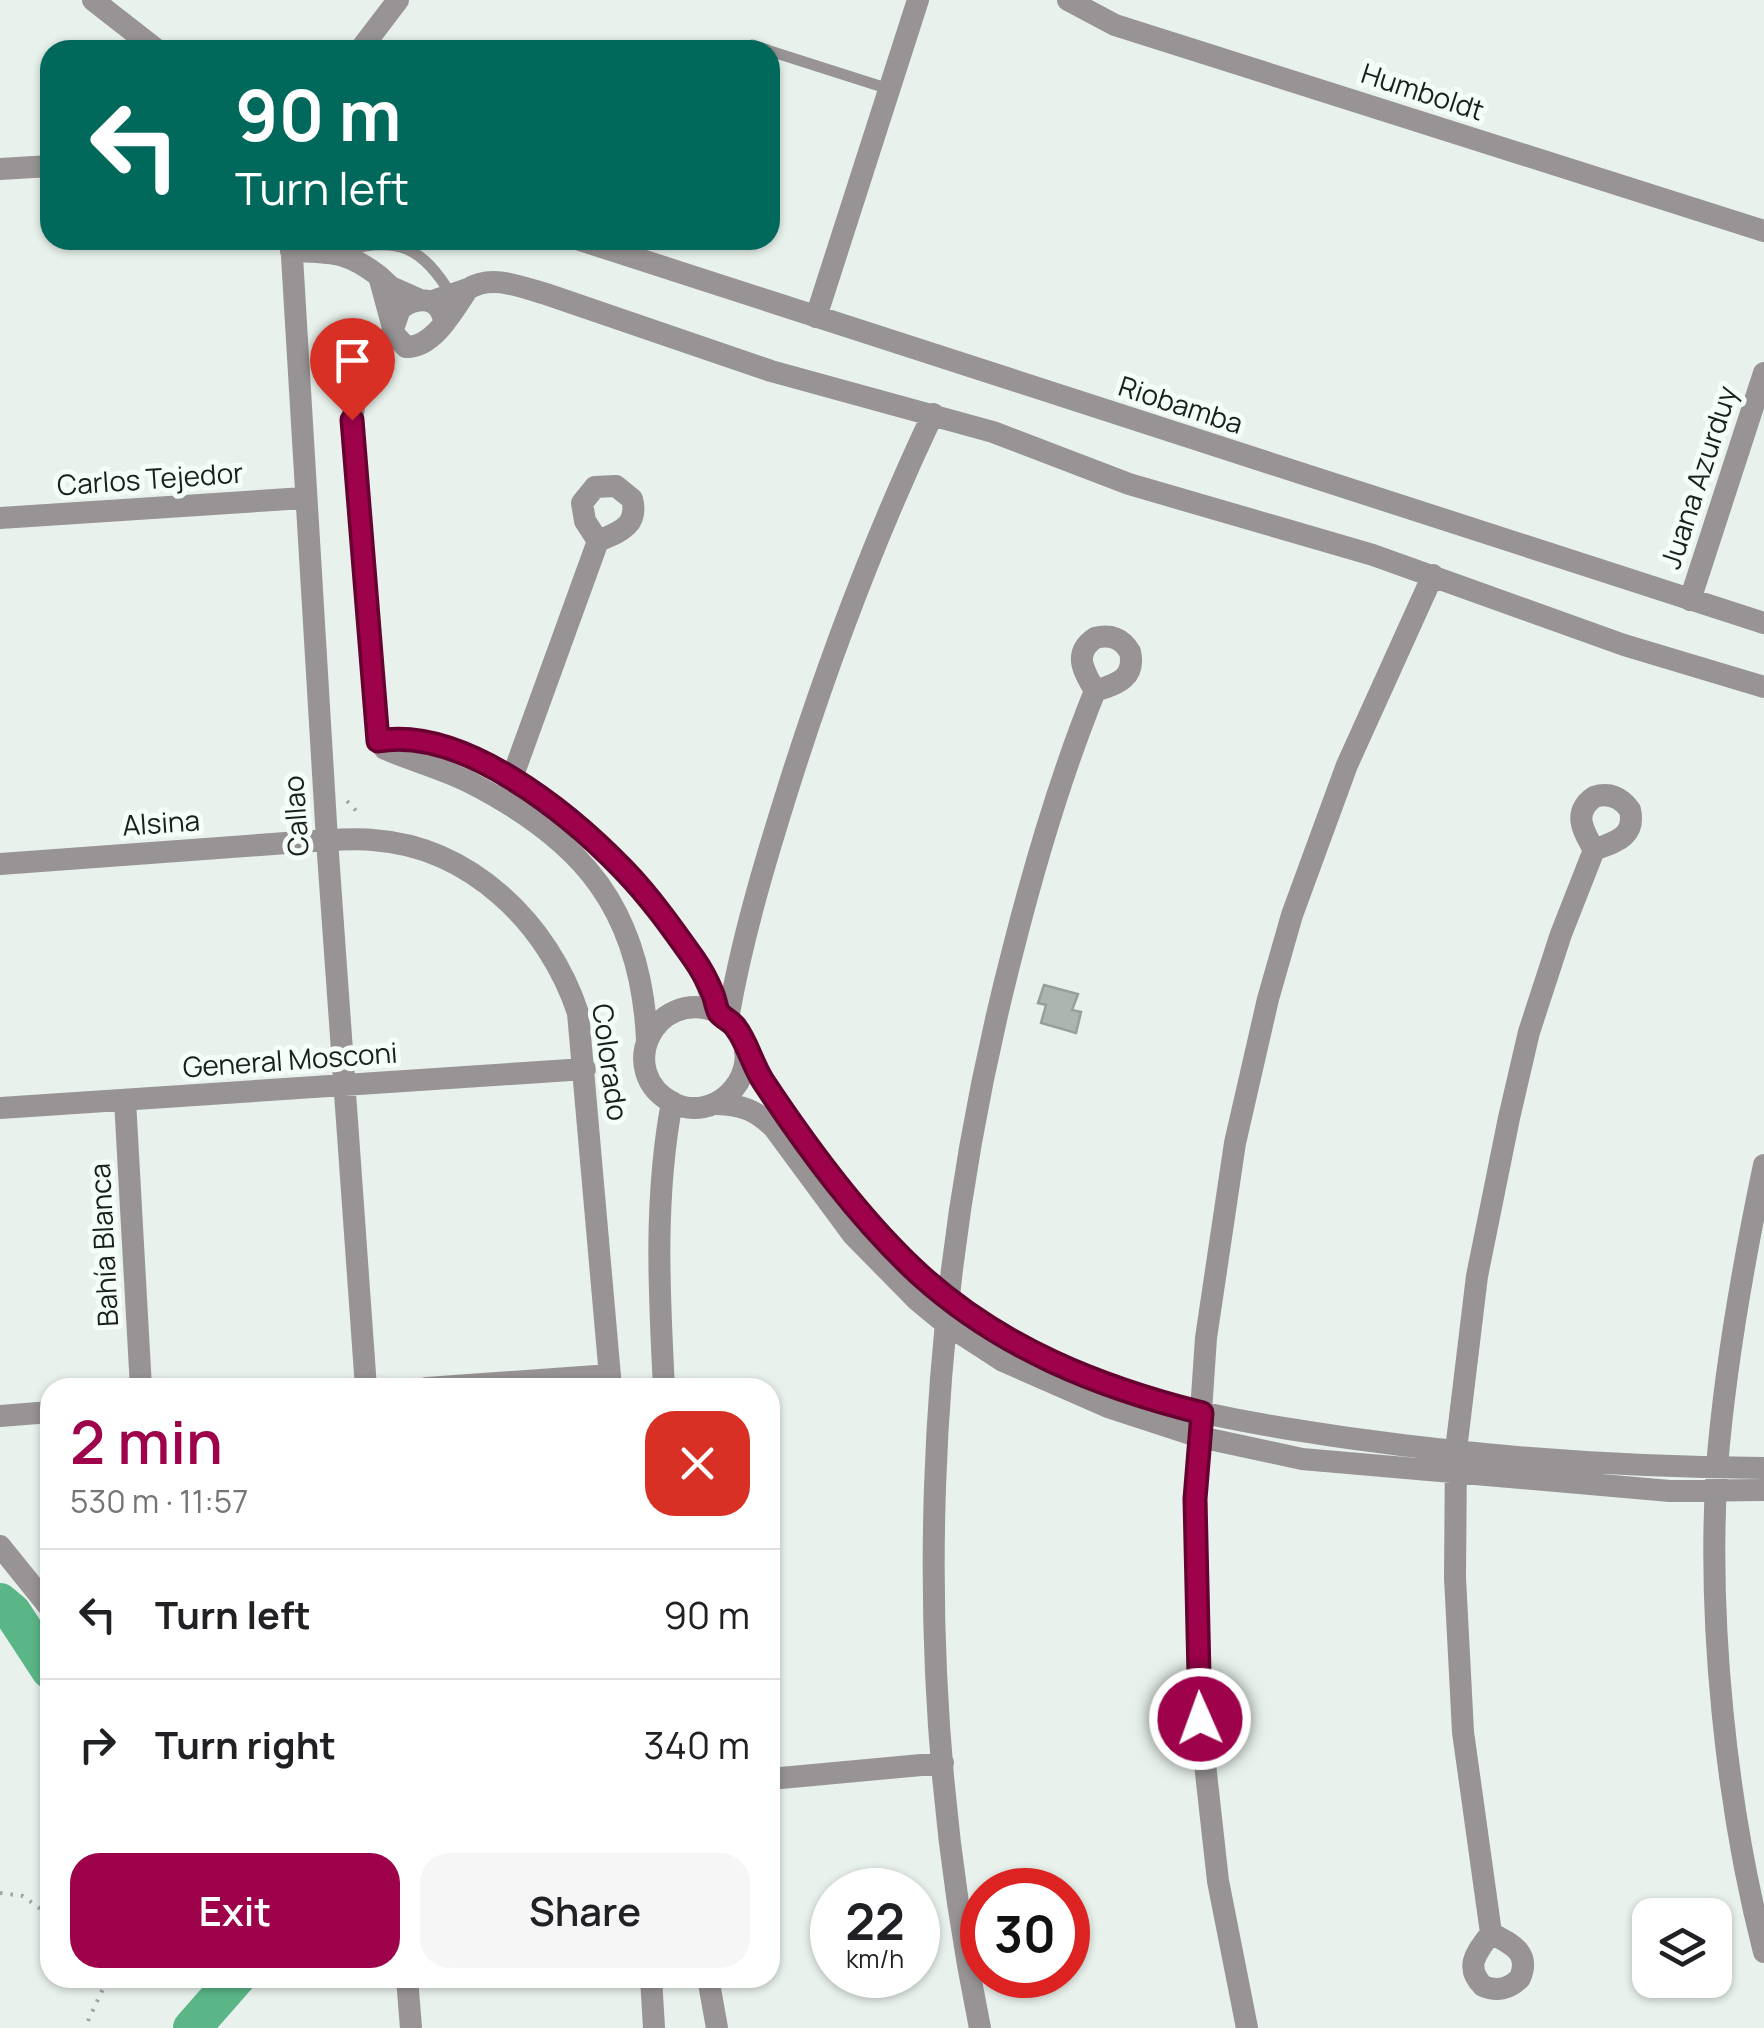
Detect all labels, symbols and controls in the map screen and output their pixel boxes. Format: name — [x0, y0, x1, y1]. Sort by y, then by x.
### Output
street label: Humboldt — [1357, 53, 1489, 129]
text: 90 m — [235, 66, 402, 162]
icon: left — [70, 80, 200, 210]
text: Turn left — [235, 157, 409, 219]
pin — [310, 318, 395, 421]
icon: arrive — [325, 333, 380, 388]
street label: Riobamba — [1114, 366, 1248, 442]
street label: Juana Azurduy — [1651, 381, 1745, 573]
street label: Carlos Tejedor — [56, 453, 244, 503]
street label: Callao — [273, 774, 317, 858]
street label: Alsina — [121, 800, 201, 844]
street label: Colorado — [584, 1001, 638, 1123]
street label: General Mosconi — [181, 1033, 399, 1085]
street label: Bahía Blanca — [80, 1162, 126, 1328]
text: 2 min — [70, 1400, 223, 1482]
button: close — [645, 1411, 750, 1516]
text: 530 m · 11:57 — [70, 1479, 248, 1523]
icon: left — [70, 1587, 125, 1642]
text: Turn left — [155, 1588, 311, 1640]
text: 90 m — [663, 1588, 750, 1640]
position arrow — [1148, 1667, 1252, 1771]
icon: right — [70, 1717, 125, 1772]
text: Turn right — [155, 1718, 336, 1770]
text: 340 m — [644, 1718, 750, 1770]
button: Exit — [70, 1853, 400, 1968]
button: Share — [420, 1853, 750, 1968]
speed limit sign: 30 — [960, 1868, 1090, 1998]
text: 22 — [845, 1887, 905, 1955]
map controls — [1632, 1898, 1732, 1998]
button: layers — [1632, 1898, 1732, 1998]
text: km/h — [846, 1941, 904, 1976]

